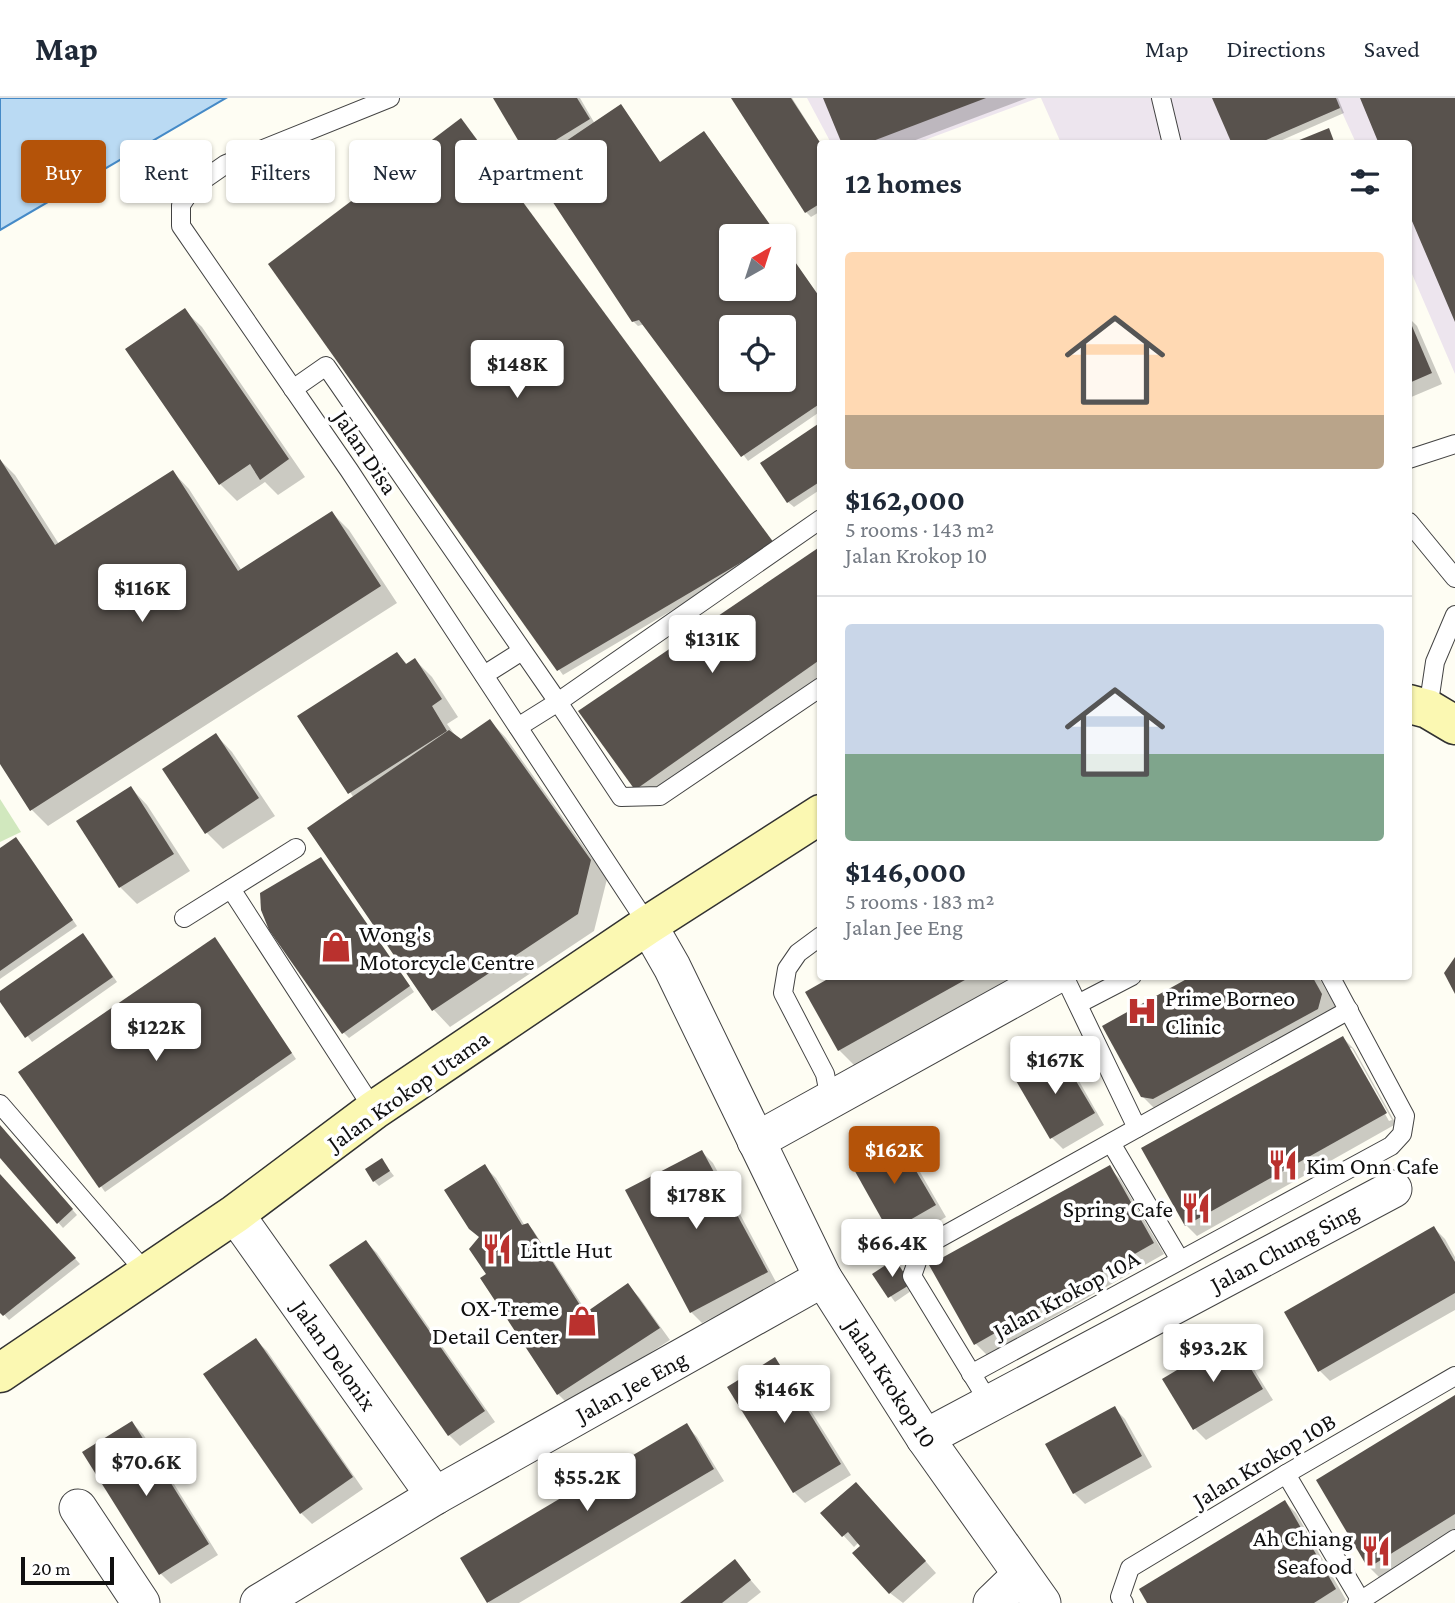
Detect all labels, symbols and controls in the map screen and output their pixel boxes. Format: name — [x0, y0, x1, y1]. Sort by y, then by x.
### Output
text: Map — [35, 30, 98, 67]
text: Map — [1145, 35, 1189, 62]
text: Directions — [1227, 35, 1326, 62]
text: Saved — [1364, 35, 1420, 62]
chip: Buy — [21, 140, 106, 203]
chip: Rent — [120, 140, 212, 203]
chip: Filters — [226, 140, 335, 203]
chip: New — [349, 140, 441, 203]
chip: Apartment — [455, 140, 607, 203]
icon: filters — [1346, 163, 1384, 201]
text: 12 homes — [845, 166, 962, 199]
north arrow — [719, 224, 796, 301]
map controls — [719, 224, 796, 392]
icon: home — [1052, 297, 1178, 423]
button: locate — [719, 315, 796, 392]
pin: $148K — [468, 341, 566, 400]
text: $148K — [487, 350, 547, 376]
street label: Jalan Disa — [327, 403, 404, 499]
text: $162,000 — [845, 483, 965, 516]
text: 5 rooms · 143 m² — [845, 516, 994, 542]
text: Jalan Krokop 10 — [845, 542, 987, 568]
pin: $116K — [93, 564, 191, 624]
text: $116K — [114, 574, 170, 600]
pin: $131K — [663, 616, 761, 675]
text: $131K — [685, 625, 739, 651]
icon: home — [1052, 669, 1178, 795]
text: $146,000 — [845, 855, 966, 888]
text: 5 rooms · 183 m² — [845, 888, 995, 914]
text: Jalan Jee Eng — [845, 914, 963, 940]
place label: Wong's Motorcycle Centre — [359, 920, 535, 975]
shop icon: Wong's Motorcycle Centre — [319, 930, 353, 964]
place label: Prime Borneo Clinic — [1165, 984, 1295, 1039]
hospital icon: Prime Borneo Clinic — [1125, 994, 1159, 1028]
pin: $122K — [107, 1004, 205, 1063]
text: $122K — [127, 1013, 185, 1039]
street label: Jalan Krokop Utama — [320, 1024, 494, 1157]
pin: $167K — [1006, 1037, 1104, 1096]
text: $167K — [1026, 1046, 1084, 1072]
pin: $162K — [845, 1126, 943, 1186]
text: $162K — [865, 1136, 923, 1162]
restaurant icon: Kim Onn Cafe — [1266, 1148, 1300, 1182]
place label: Kim Onn Cafe — [1306, 1152, 1439, 1179]
pin: $178K — [647, 1172, 745, 1231]
text: $178K — [666, 1181, 726, 1207]
restaurant icon: Spring Cafe — [1179, 1191, 1213, 1225]
place label: Spring Cafe — [1063, 1195, 1173, 1222]
street label: Jalan Chung Sing — [1204, 1196, 1363, 1298]
pin: $66.4K — [835, 1220, 949, 1279]
text: $66.4K — [857, 1229, 927, 1255]
restaurant icon: Little Hut — [480, 1232, 514, 1266]
place label: Little Hut — [520, 1236, 613, 1263]
street label: Jalan Krokop 10A — [986, 1244, 1144, 1345]
street label: Jalan Delonix — [286, 1293, 383, 1415]
place label: OX-Treme Detail Center — [432, 1294, 559, 1349]
shop icon: OX-Treme Detail Center — [565, 1304, 599, 1338]
street label: Jalan Krokop 10 — [838, 1312, 943, 1453]
pin: $93.2K — [1156, 1324, 1270, 1384]
text: $93.2K — [1179, 1334, 1247, 1360]
street label: Jalan Jee Eng — [569, 1344, 692, 1429]
pin: $146K — [735, 1366, 833, 1425]
text: $146K — [754, 1375, 814, 1401]
street label: Jalan Krokop 10B — [1186, 1407, 1340, 1514]
pin: $70.6K — [89, 1438, 203, 1498]
text: $70.6K — [111, 1448, 181, 1474]
pin: $55.2K — [530, 1454, 644, 1513]
text: $55.2K — [554, 1463, 620, 1489]
place label: Ah Chiang Seafood — [1253, 1524, 1353, 1579]
restaurant icon: Ah Chiang Seafood — [1359, 1534, 1393, 1568]
scale bar — [21, 1554, 114, 1586]
text: 20 m — [32, 1558, 71, 1579]

